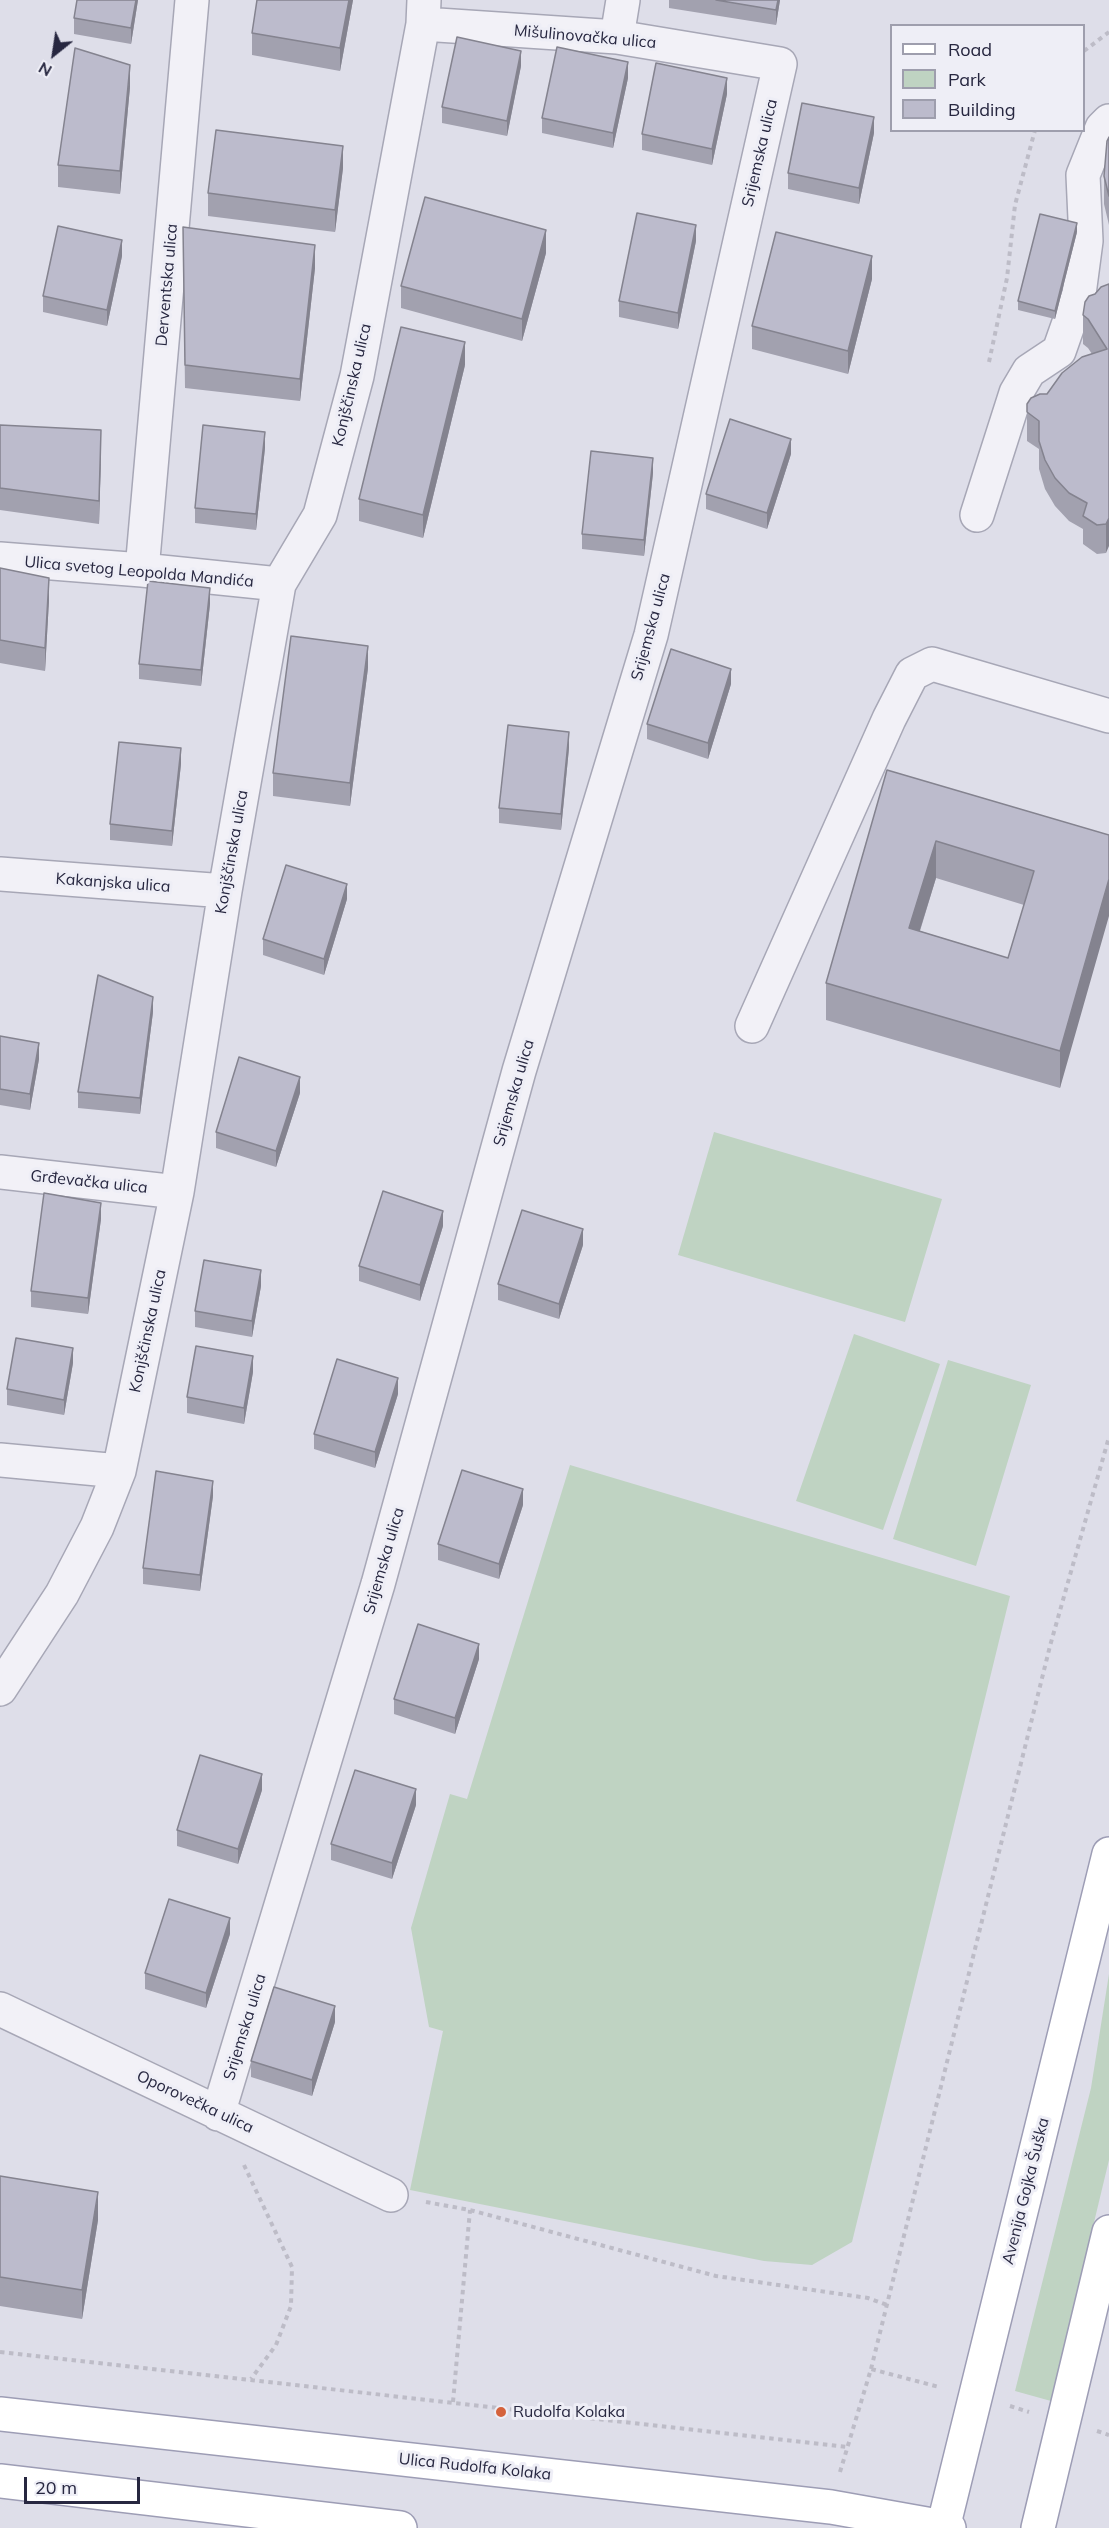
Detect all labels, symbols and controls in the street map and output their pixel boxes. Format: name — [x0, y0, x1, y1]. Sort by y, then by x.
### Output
street label: Mišulinovačka ulica — [513, 21, 657, 53]
north arrow — [24, 24, 84, 84]
legend — [890, 24, 1085, 132]
text: Road — [948, 38, 992, 61]
text: N — [35, 58, 55, 81]
text: Park — [948, 68, 986, 91]
street label: Srijemska ulica — [738, 97, 782, 209]
text: Building — [948, 98, 1016, 121]
street label: Derventska ulica — [152, 223, 182, 347]
street label: Konjščinska ulica — [329, 322, 375, 448]
street label: Ulica svetog Leopolda Mandića — [23, 552, 255, 592]
street label: Srijemska ulica — [627, 571, 675, 683]
street label: Konjščinska ulica — [212, 789, 252, 915]
street label: Kakanjska ulica — [55, 869, 171, 897]
street label: Srijemska ulica — [490, 1037, 538, 1149]
street label: Grđevačka ulica — [29, 1166, 149, 1198]
street label: Konjščinska ulica — [126, 1268, 170, 1394]
street label: Srijemska ulica — [360, 1505, 408, 1617]
street label: Srijemska ulica — [220, 1971, 270, 2083]
street label: Oporovečka ulica — [133, 2066, 257, 2138]
street label: Avenija Gojka Šuška — [998, 2116, 1054, 2266]
place label: Rudolfa Kolaka — [513, 2402, 625, 2422]
marker: Rudolfa Kolaka — [494, 2405, 508, 2419]
street label: Ulica Rudolfa Kolaka — [398, 2449, 552, 2485]
scale bar — [27, 2465, 142, 2503]
text: 20 m — [35, 2476, 77, 2499]

